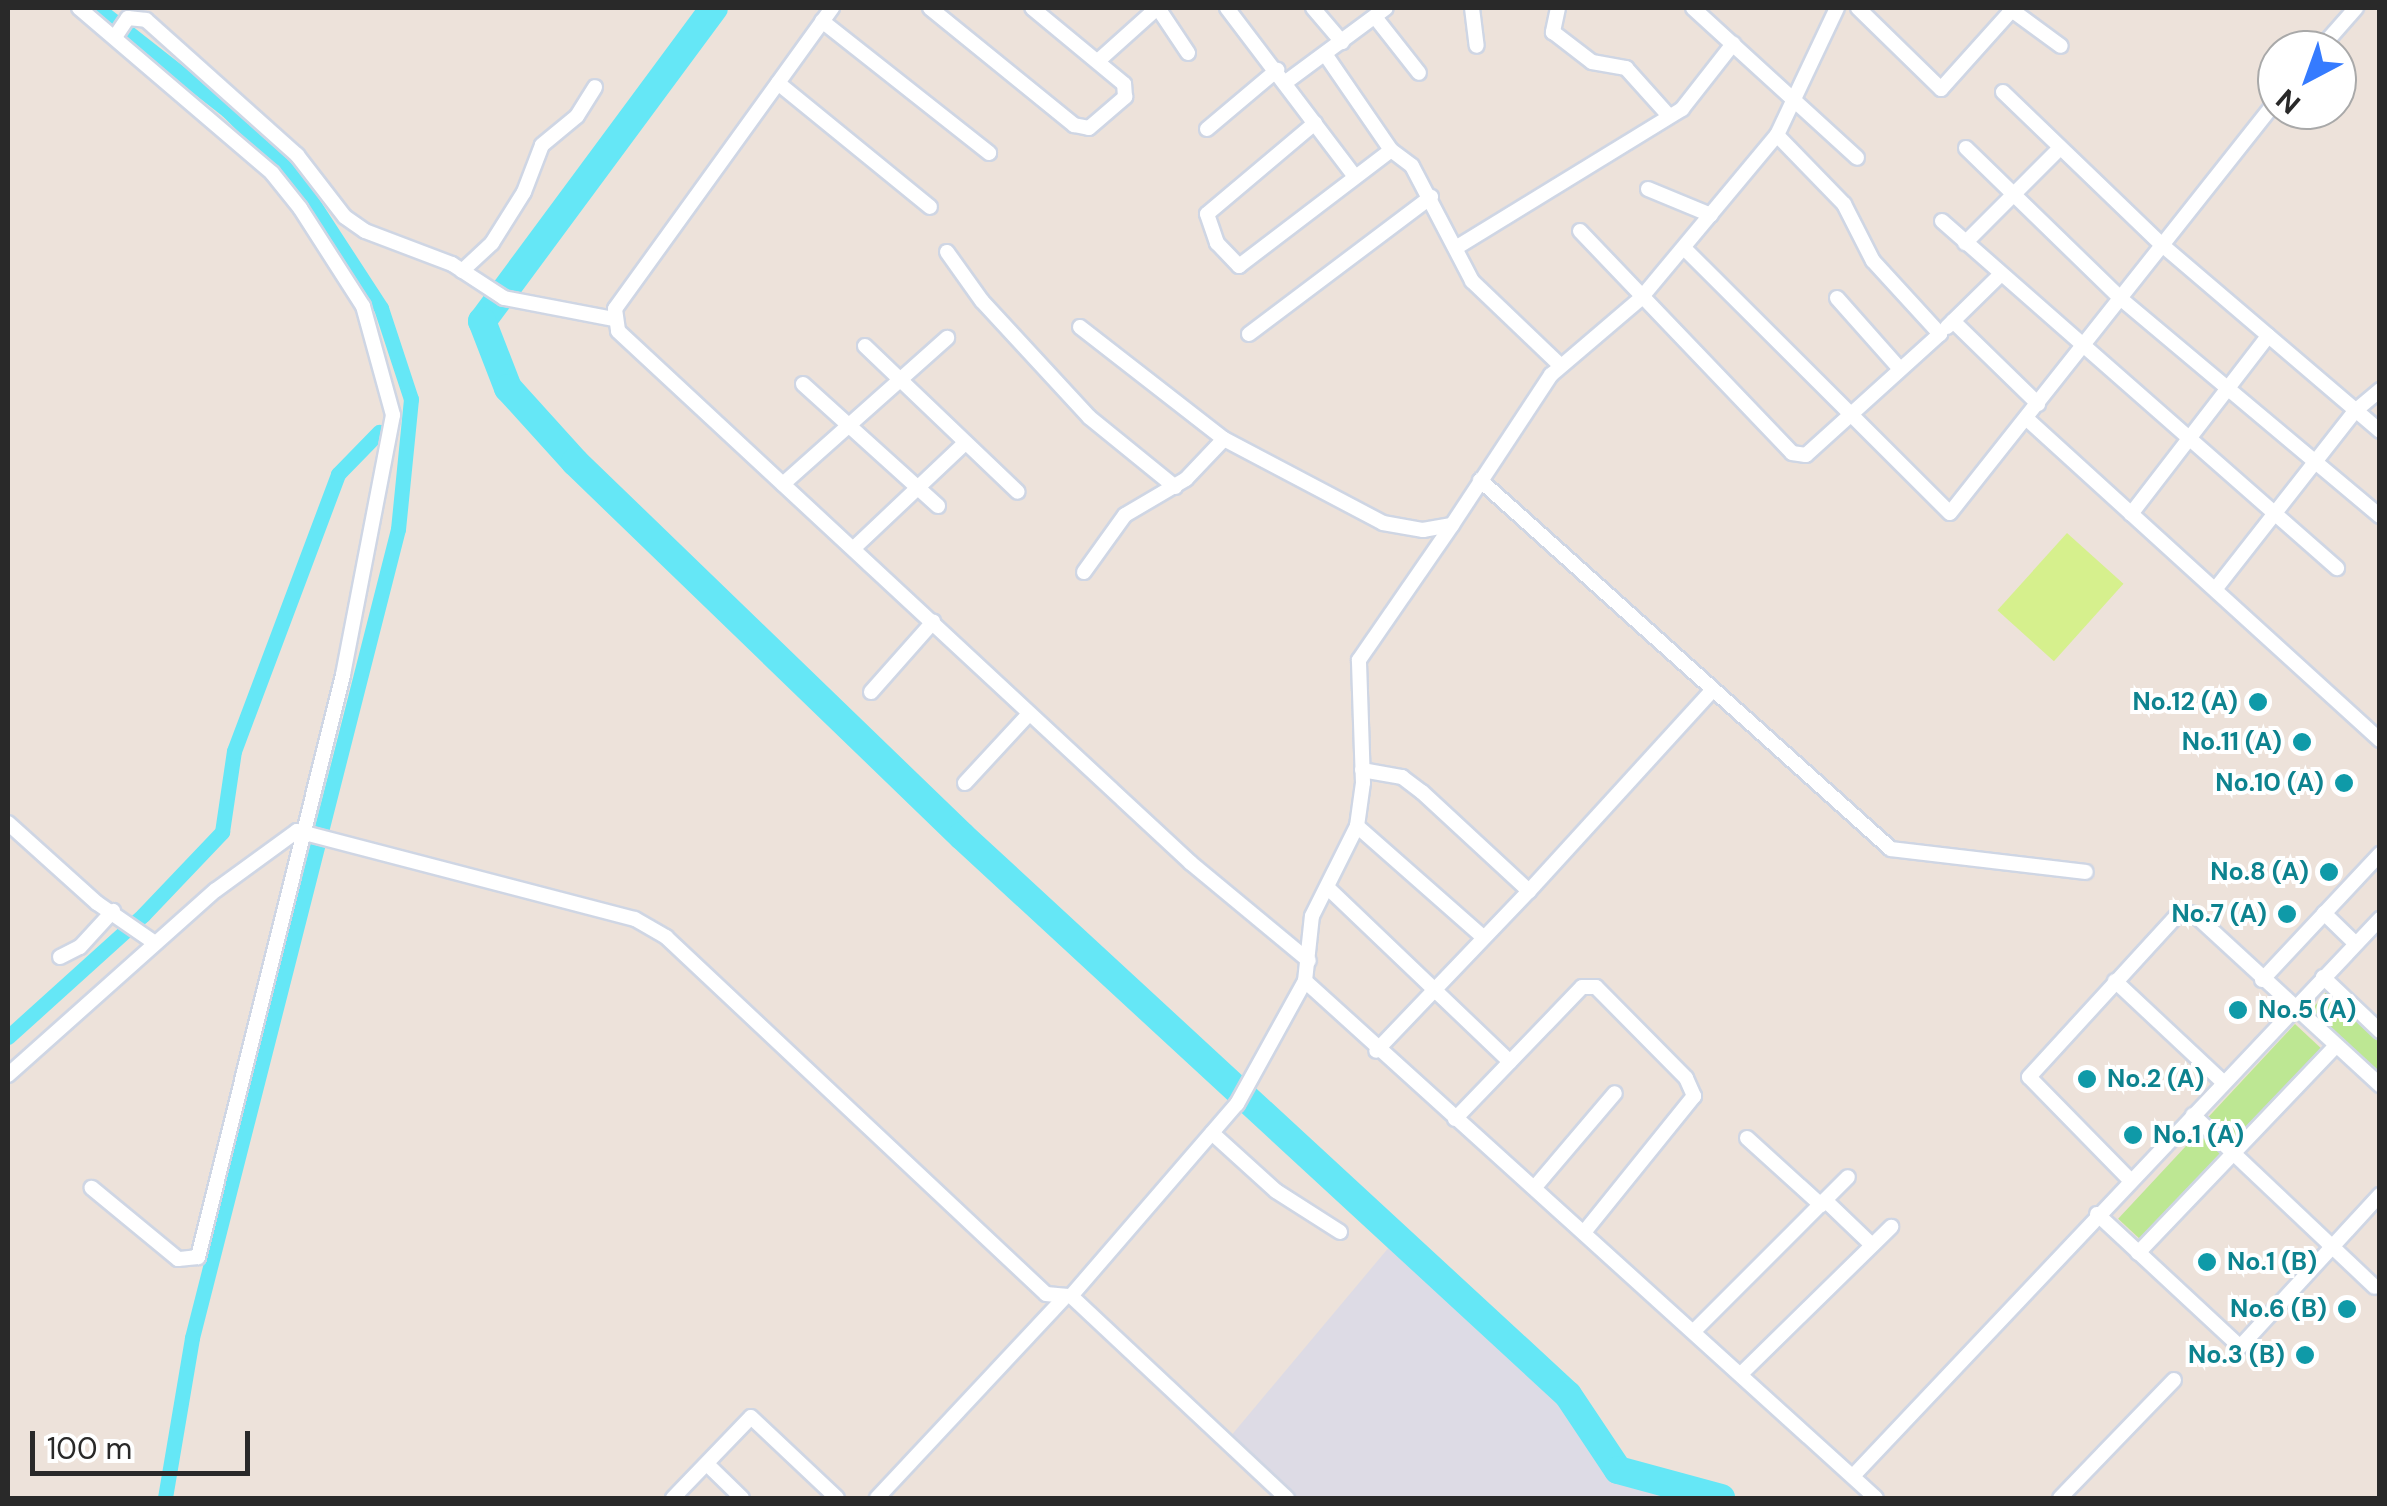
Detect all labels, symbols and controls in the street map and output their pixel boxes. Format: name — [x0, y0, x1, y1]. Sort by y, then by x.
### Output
north arrow — [2257, 30, 2357, 130]
text: N — [2268, 81, 2308, 122]
place label: No.12 (A) — [2132, 687, 2238, 717]
marker: No.12 (A) — [2247, 691, 2269, 713]
place label: No.11 (A) — [2182, 727, 2282, 757]
marker: No.11 (A) — [2291, 731, 2313, 753]
place label: No.10 (A) — [2215, 768, 2324, 798]
marker: No.10 (A) — [2333, 772, 2355, 794]
place label: No.8 (A) — [2210, 857, 2309, 887]
marker: No.8 (A) — [2318, 861, 2340, 883]
place label: No.7 (A) — [2171, 899, 2267, 929]
marker: No.7 (A) — [2276, 903, 2298, 925]
place label: No.5 (A) — [2258, 995, 2356, 1025]
marker: No.5 (A) — [2227, 999, 2249, 1021]
place label: No.2 (A) — [2107, 1064, 2204, 1094]
marker: No.2 (A) — [2076, 1068, 2098, 1090]
place label: No.1 (A) — [2153, 1120, 2244, 1150]
marker: No.1 (A) — [2122, 1124, 2144, 1146]
place label: No.1 (B) — [2227, 1247, 2317, 1277]
marker: No.1 (B) — [2196, 1251, 2218, 1273]
place label: No.6 (B) — [2230, 1294, 2327, 1324]
marker: No.6 (B) — [2336, 1298, 2358, 1320]
place label: No.3 (B) — [2188, 1340, 2285, 1370]
marker: No.3 (B) — [2294, 1344, 2316, 1366]
scale bar — [35, 1411, 255, 1473]
text: 100 m — [47, 1429, 132, 1468]

